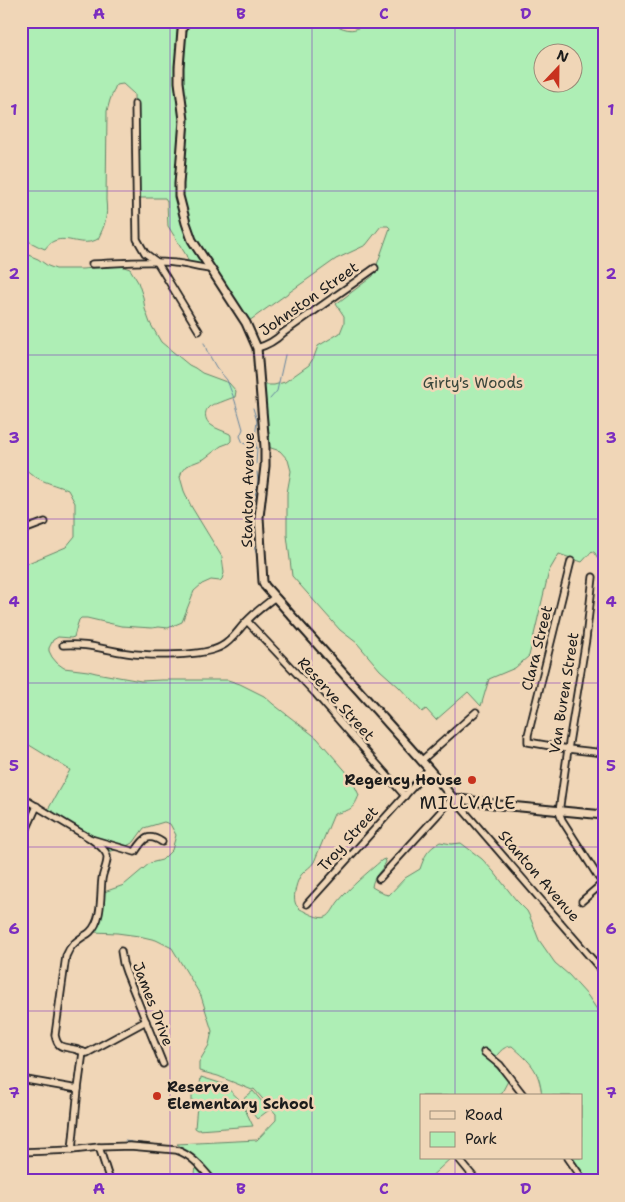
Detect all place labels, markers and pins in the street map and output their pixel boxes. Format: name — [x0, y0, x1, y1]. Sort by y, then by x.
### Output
place label: Regency House — [345, 770, 462, 790]
marker: Regency House — [466, 774, 478, 786]
place label: Reserve Elementary School — [167, 1077, 314, 1114]
marker: Reserve Elementary School — [151, 1090, 163, 1102]

